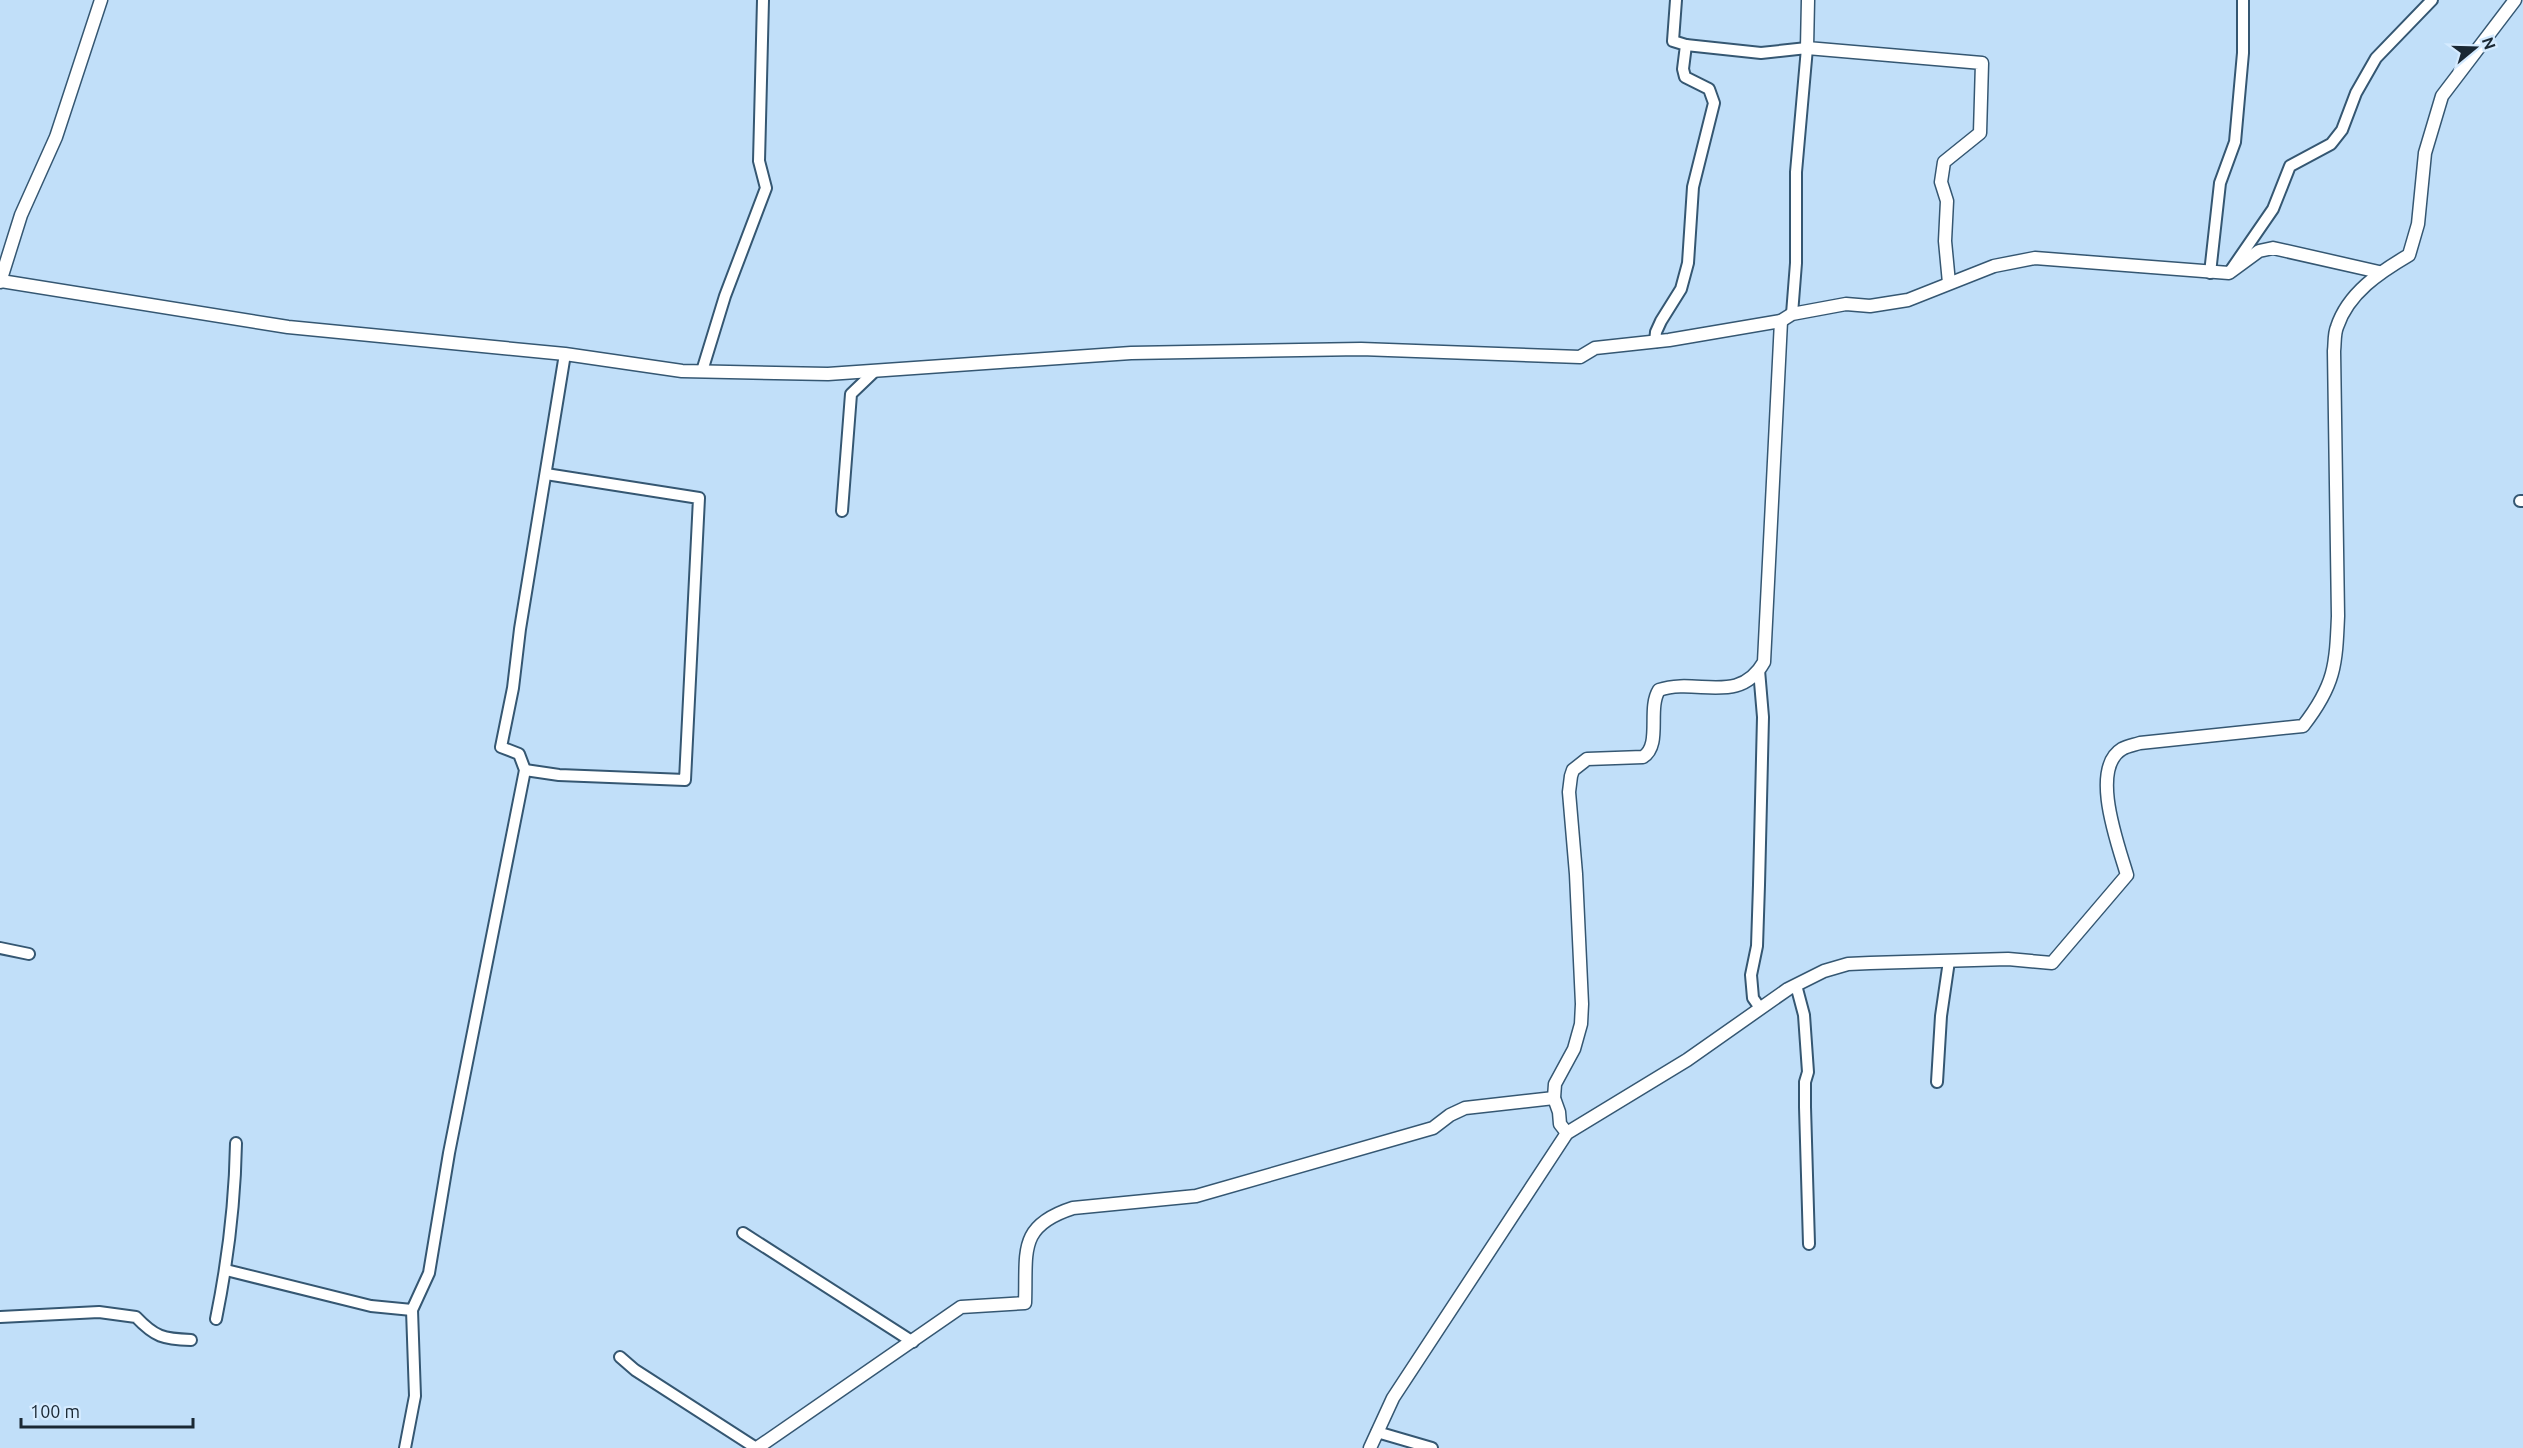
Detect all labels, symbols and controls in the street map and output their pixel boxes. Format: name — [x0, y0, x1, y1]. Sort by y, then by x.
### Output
north arrow — [2445, 18, 2505, 78]
text: N — [2479, 35, 2500, 52]
scale bar — [21, 1391, 194, 1429]
text: 100 m — [30, 1401, 80, 1421]

